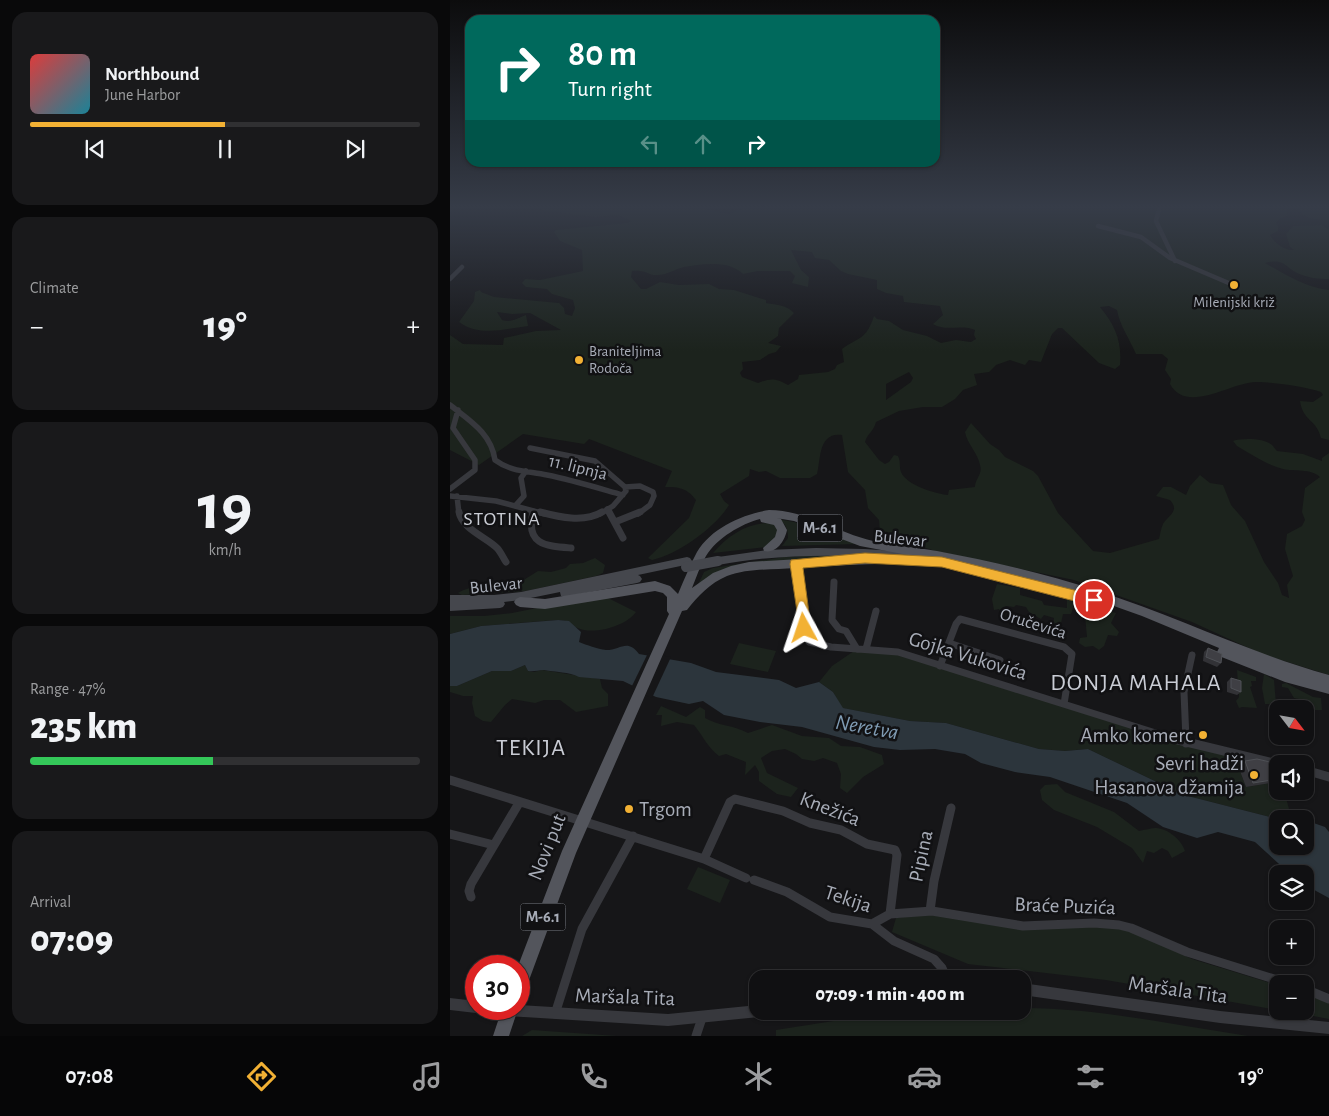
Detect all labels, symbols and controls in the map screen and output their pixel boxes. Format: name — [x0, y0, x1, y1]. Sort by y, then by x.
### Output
icon: right — [485, 35, 550, 100]
text: 80 m — [568, 37, 637, 72]
text: Northbound — [105, 65, 200, 84]
text: Turn right — [568, 78, 652, 100]
text: June Harbor — [105, 87, 180, 103]
icon: left — [636, 130, 664, 158]
icon: ahead — [689, 130, 717, 158]
icon: right — [742, 130, 770, 158]
icon: previous — [81, 135, 109, 163]
icon: pause — [211, 135, 239, 163]
icon: next — [341, 135, 369, 163]
marker: Milenijski križ — [1228, 279, 1240, 291]
text: Climate — [30, 280, 79, 296]
place label: Milenijski križ — [1193, 295, 1275, 310]
text: 19° — [203, 307, 247, 345]
text: − — [30, 313, 43, 341]
text: + — [407, 313, 420, 341]
place label: Braniteljima Rodoča — [589, 344, 662, 376]
marker: Braniteljima Rodoča — [573, 354, 585, 366]
street label: 11. lipnja — [547, 452, 609, 484]
text: 19 — [198, 476, 252, 541]
district label: STOTINA — [463, 509, 541, 529]
road number: M-6.1 — [798, 514, 842, 542]
street label: Bulevar — [873, 527, 927, 551]
text: km/h — [208, 542, 242, 558]
street label: Bulevar — [469, 574, 523, 598]
pin — [1073, 579, 1115, 621]
icon: arrive — [1080, 586, 1108, 614]
position arrow — [777, 601, 829, 653]
street label: Oručevića — [998, 605, 1068, 643]
street label: Gojka Vukovića — [906, 628, 1030, 684]
district label: DONJA MAHALA — [1050, 671, 1222, 695]
text: Range · 47% — [30, 681, 106, 697]
north arrow — [1269, 700, 1314, 745]
map controls — [1269, 700, 1314, 1020]
text: 235 km — [30, 708, 137, 746]
water label: Neretva — [834, 711, 900, 743]
place label: Amko komerc — [1081, 725, 1193, 746]
marker: Amko komerc — [1197, 729, 1209, 741]
district label: TEKIJA — [496, 736, 566, 760]
place label: Sevri hadži Hasanova džamija — [1094, 753, 1244, 798]
button: sound — [1269, 755, 1314, 800]
marker: Sevri hadži Hasanova džamija — [1248, 769, 1260, 781]
street label: Knežića — [797, 788, 863, 830]
place label: Trgom — [639, 799, 692, 820]
marker: Trgom — [623, 803, 635, 815]
button: search — [1269, 810, 1314, 855]
street label: Novi put — [524, 811, 570, 883]
street label: Pipina — [905, 828, 937, 884]
button: layers — [1269, 865, 1314, 910]
street label: Tekija — [822, 882, 875, 917]
text: Arrival — [30, 894, 71, 910]
street label: Braće Puzića — [1014, 894, 1116, 918]
road number: M-6.1 — [520, 904, 566, 930]
button: + — [1269, 920, 1314, 965]
text: 07:09 — [30, 921, 113, 959]
speed limit sign: 30 — [465, 955, 530, 1020]
street label: Maršala Tita — [1127, 973, 1229, 1007]
button: − — [1269, 975, 1314, 1020]
street label: Maršala Tita — [575, 985, 676, 1009]
text: 07:09 · 1 min · 400 m — [815, 985, 965, 1004]
icon: directions — [244, 1059, 279, 1094]
icon: music — [410, 1059, 445, 1094]
icon: phone — [576, 1059, 611, 1094]
icon: climate — [741, 1059, 776, 1094]
icon: car — [907, 1059, 942, 1094]
icon: filters — [1073, 1059, 1108, 1094]
text: 07:08 — [65, 1065, 114, 1087]
text: 19° — [1239, 1065, 1264, 1087]

